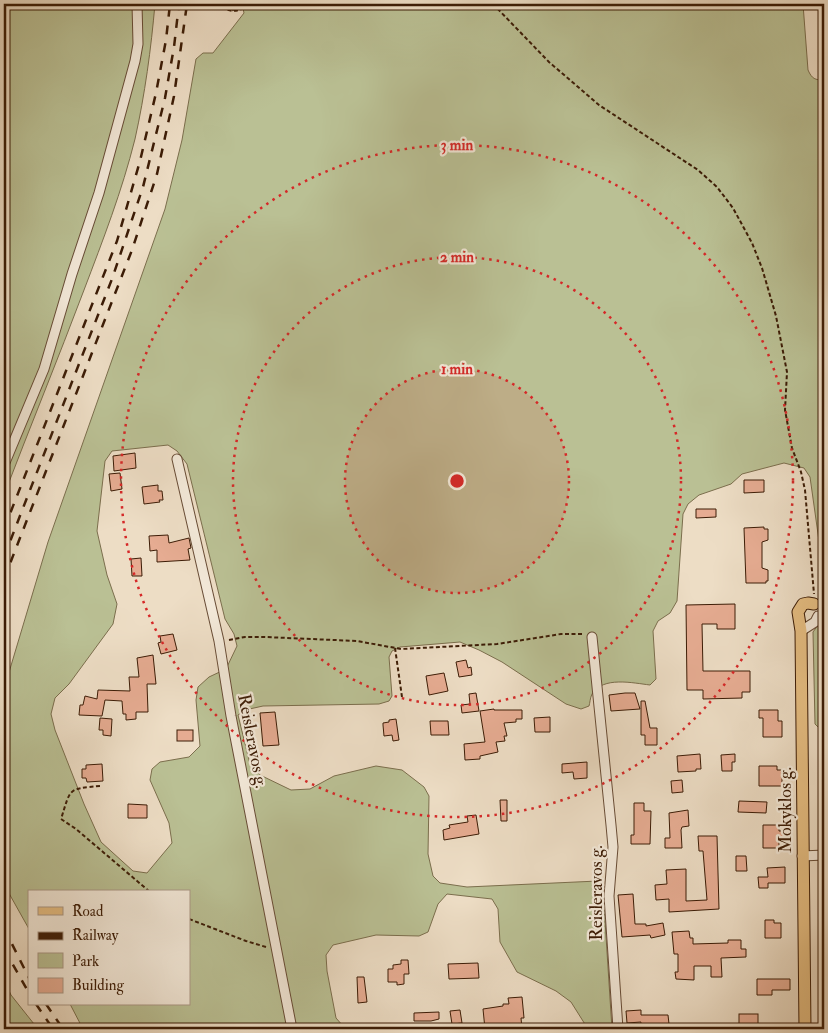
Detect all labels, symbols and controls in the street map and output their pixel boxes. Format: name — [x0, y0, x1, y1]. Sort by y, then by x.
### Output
text: 3 min — [441, 136, 473, 155]
text: 2 min — [440, 248, 474, 267]
text: 1 min — [441, 360, 473, 379]
centre of rings — [448, 472, 466, 490]
street label: Reisleravos g. — [232, 692, 273, 790]
street label: Mokyklos g. — [774, 767, 797, 853]
street label: Reisleravos g. — [585, 845, 608, 941]
legend — [28, 890, 190, 1006]
text: Road — [72, 902, 104, 921]
text: Railway — [72, 926, 119, 945]
text: Park — [72, 952, 99, 971]
text: Building — [72, 976, 124, 995]

